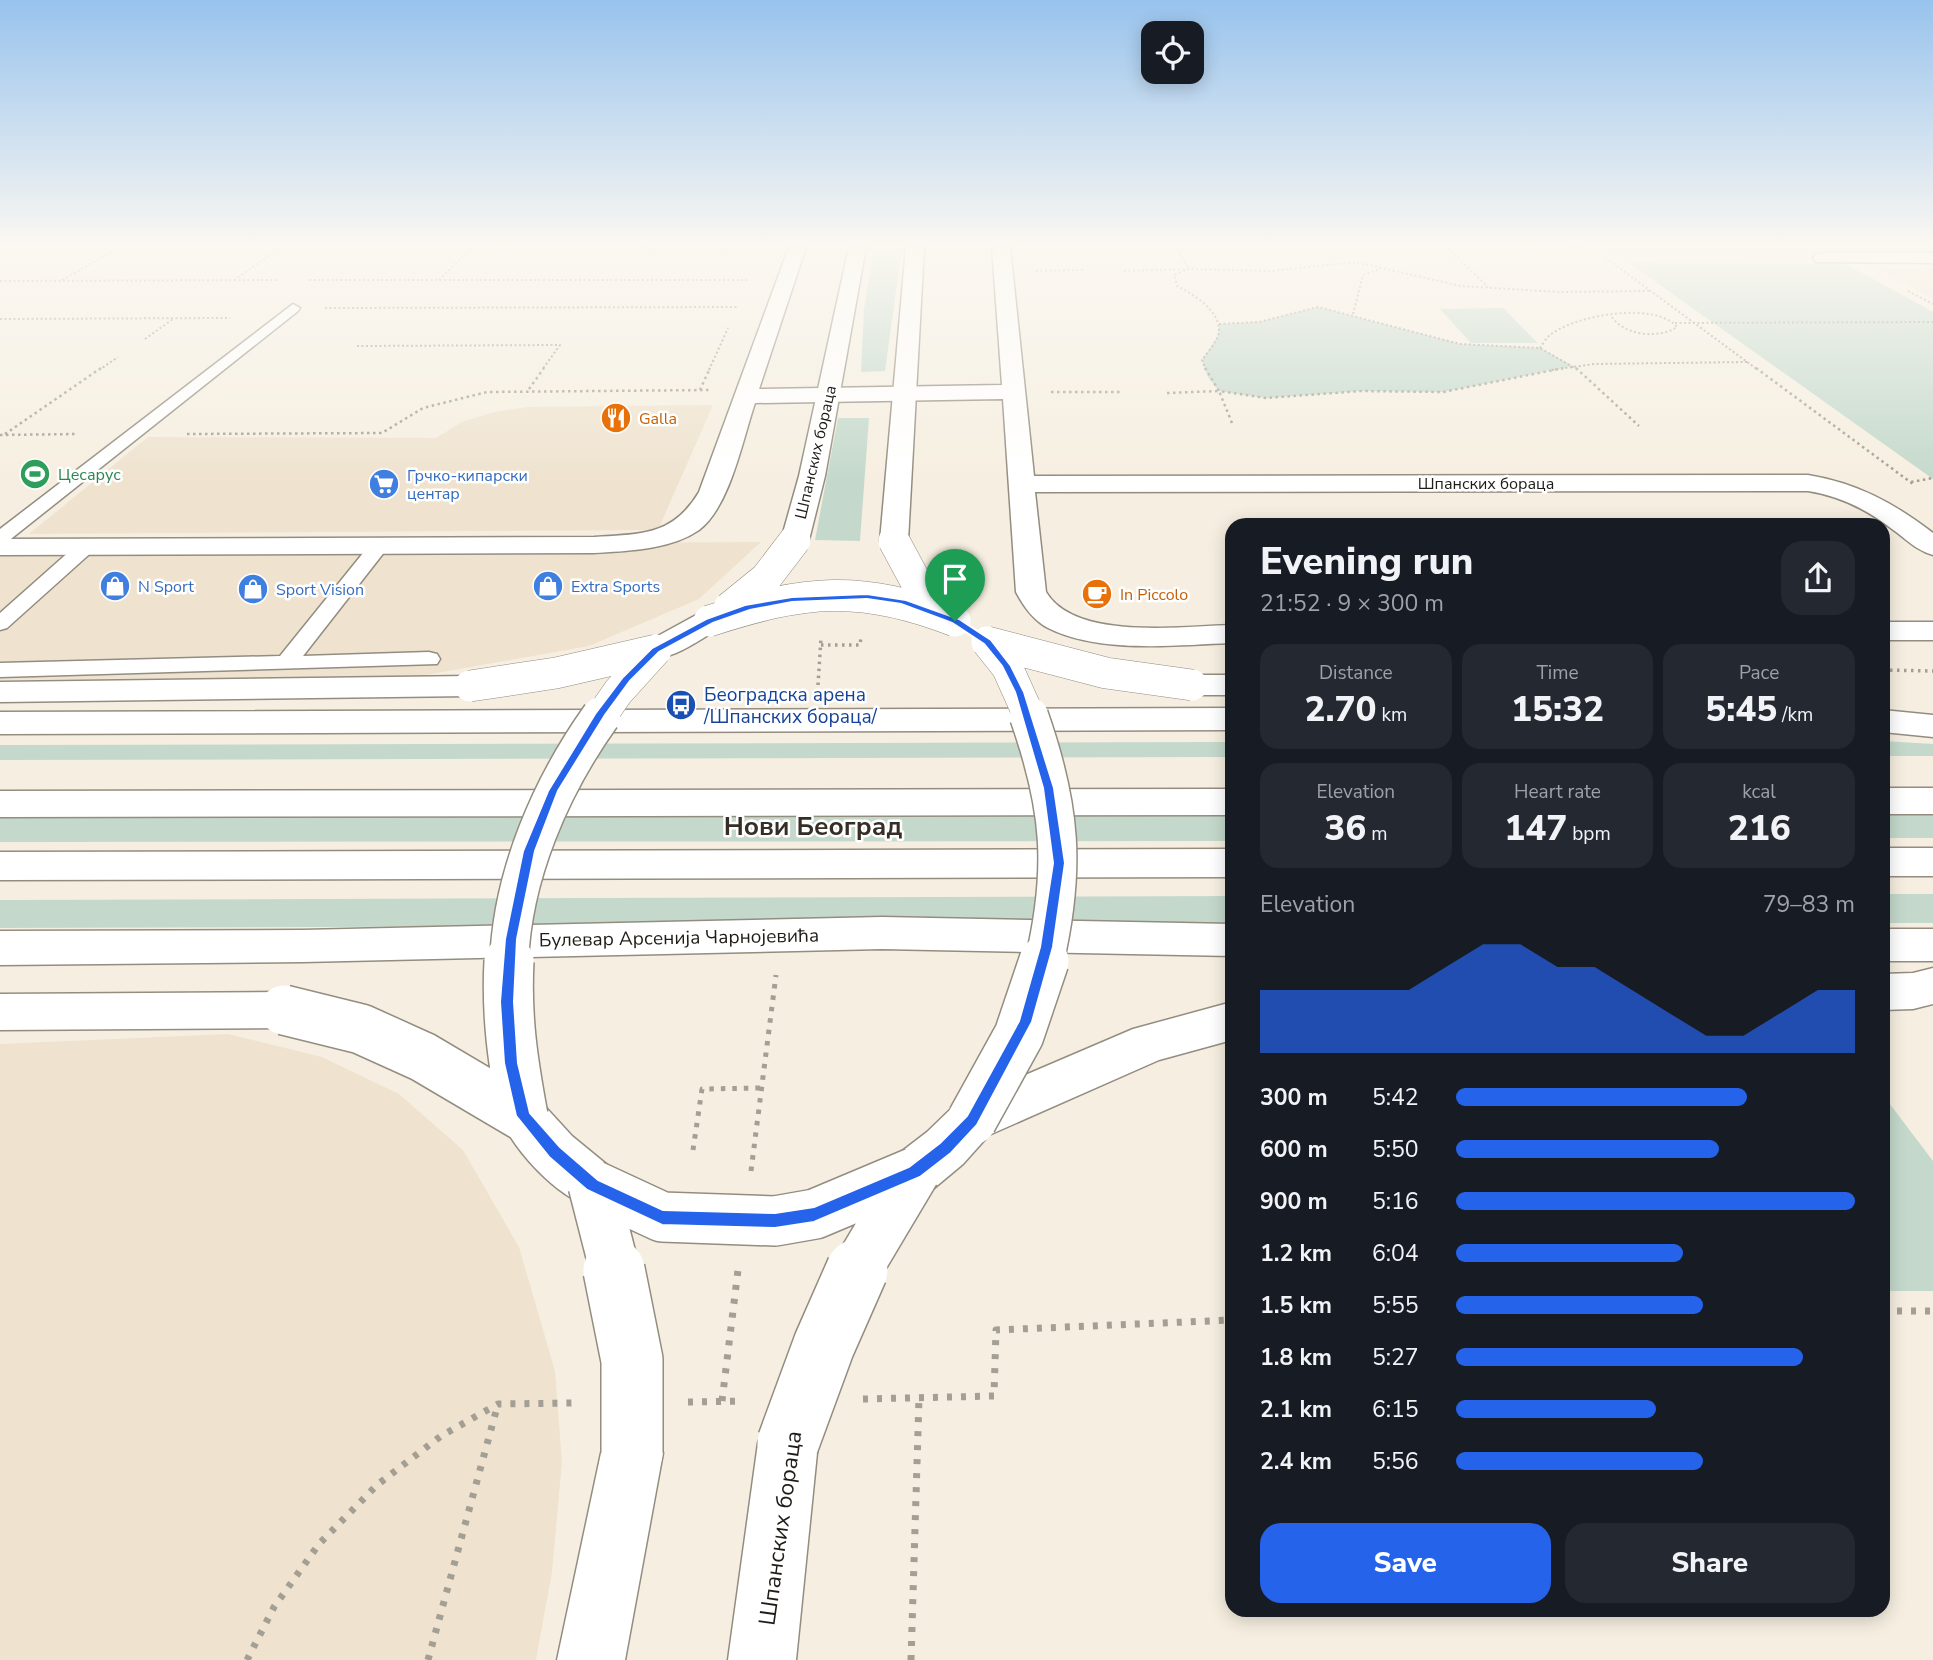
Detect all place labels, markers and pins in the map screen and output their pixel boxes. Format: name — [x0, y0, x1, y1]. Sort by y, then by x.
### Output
restaurant icon: Galla — [599, 401, 633, 435]
place label: Galla — [639, 408, 677, 430]
sports icon: Цесарус — [18, 457, 52, 491]
place label: Цесарус — [58, 464, 121, 486]
place label: Грчко-кипарски центар — [407, 465, 528, 505]
supermarket icon: Грчко-кипарски центар — [367, 467, 401, 501]
pin — [925, 549, 985, 621]
shop icon: N Sport — [98, 569, 132, 603]
shop icon: Extra Sports — [531, 569, 565, 603]
shop icon: Sport Vision — [236, 572, 270, 606]
place label: N Sport — [138, 576, 194, 598]
place label: Extra Sports — [571, 576, 660, 598]
cafe icon: In Piccolo — [1080, 577, 1114, 611]
place label: Sport Vision — [276, 579, 364, 601]
place label: In Piccolo — [1120, 584, 1188, 606]
place label: Београдска арена /Шпанских бораца/ — [703, 682, 878, 730]
bus stop icon: Београдска арена /Шпанских бораца/ — [664, 688, 698, 722]

